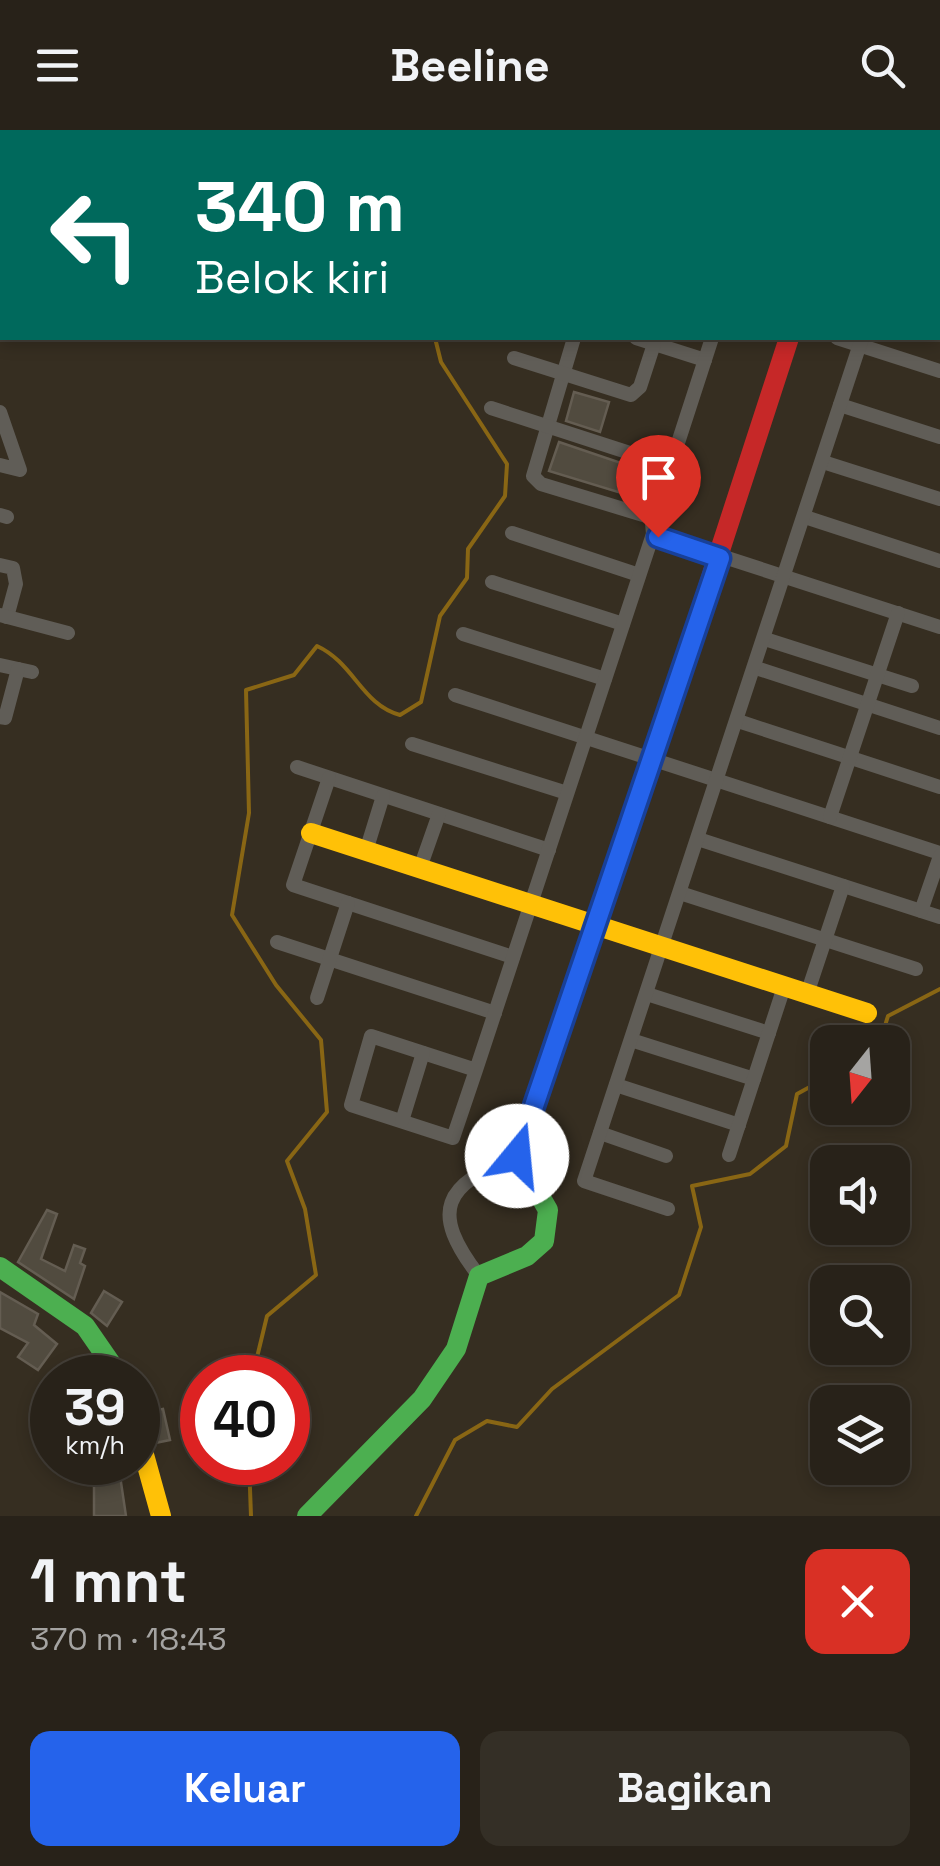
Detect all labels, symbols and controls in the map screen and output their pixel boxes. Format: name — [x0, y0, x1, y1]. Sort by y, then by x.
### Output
text: Beeline — [390, 37, 550, 94]
icon: menu — [30, 38, 85, 93]
icon: search — [855, 38, 910, 93]
text: 340 m — [195, 162, 405, 251]
icon: left — [30, 170, 160, 300]
text: Belok kiri — [195, 249, 389, 306]
pin — [616, 435, 701, 538]
icon: arrive — [631, 450, 686, 505]
north arrow — [810, 1025, 910, 1125]
map controls — [810, 1025, 910, 1485]
position arrow — [465, 1104, 569, 1208]
button: sound — [810, 1145, 910, 1245]
button: search — [810, 1265, 910, 1365]
speed limit sign: 40 — [180, 1355, 310, 1485]
text: 39 — [64, 1376, 126, 1440]
button: layers — [810, 1385, 910, 1485]
text: km/h — [65, 1429, 125, 1461]
text: 1 mnt — [30, 1543, 187, 1620]
button: close — [805, 1549, 910, 1654]
text: 370 m · 18:43 — [30, 1619, 227, 1659]
button: Keluar — [30, 1731, 460, 1846]
button: Bagikan — [480, 1731, 910, 1846]

